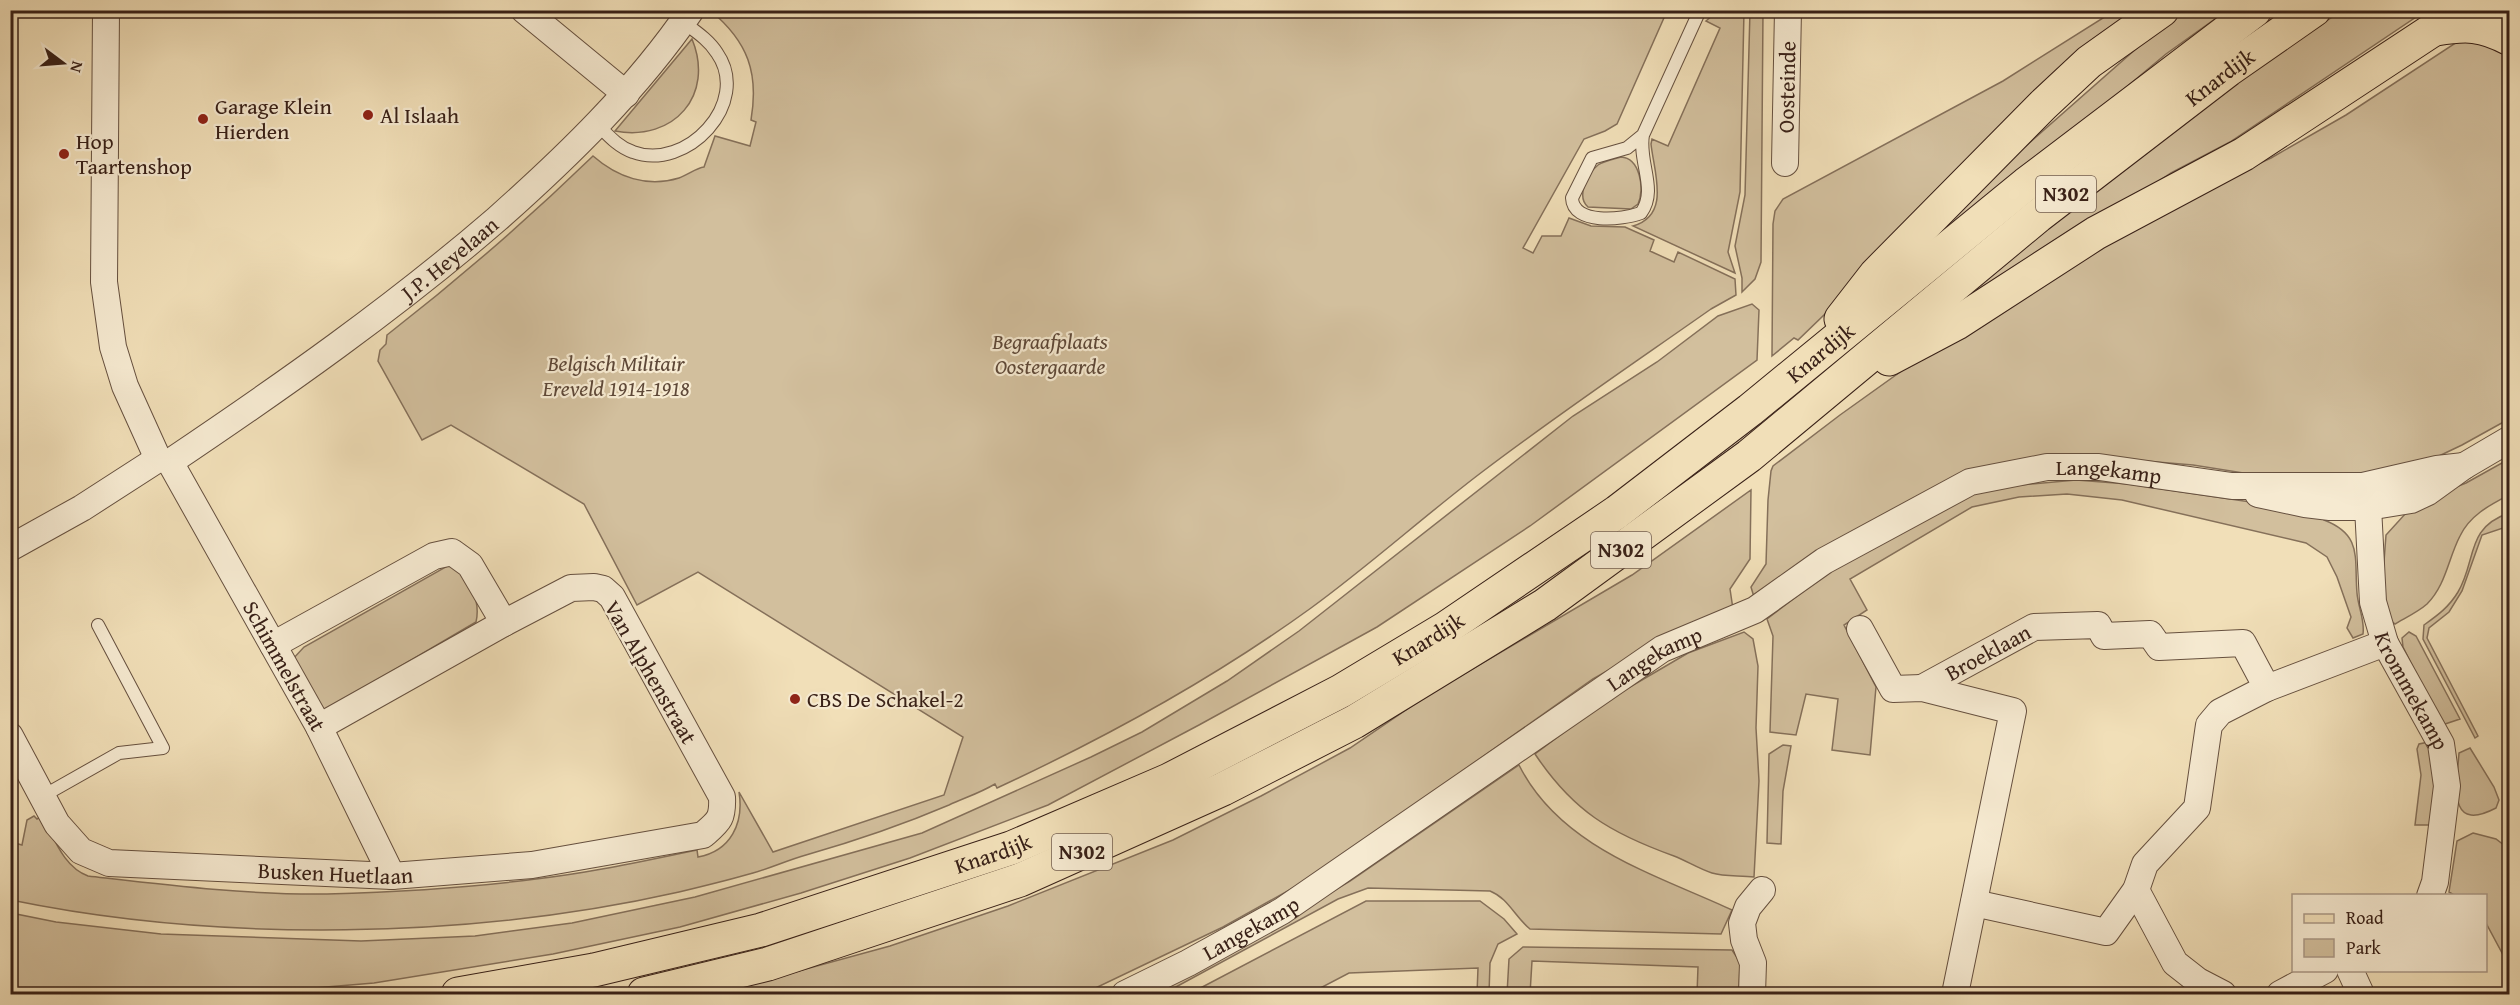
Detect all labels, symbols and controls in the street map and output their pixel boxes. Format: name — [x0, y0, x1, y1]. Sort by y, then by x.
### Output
north arrow — [33, 33, 93, 93]
street label: Knardijk — [2178, 40, 2262, 113]
street label: Oosteinde — [1770, 41, 1803, 133]
text: N — [64, 59, 90, 76]
place label: Garage Klein Hierden — [215, 90, 332, 147]
place label: Al Islaah — [380, 99, 460, 131]
marker: Al Islaah — [361, 108, 375, 122]
marker: Garage Klein Hierden — [196, 112, 210, 126]
place label: Hop Taartenshop — [76, 125, 192, 182]
marker: Hop Taartenshop — [57, 147, 71, 161]
road number: N302 — [2036, 176, 2096, 212]
street label: J.P. Heyelaan — [392, 208, 506, 310]
street label: Knardijk — [1779, 314, 1862, 390]
park label: Begraafplaats Oostergaarde — [991, 325, 1108, 382]
park label: Belgisch Militair Ereveld 1914-1918 — [542, 347, 689, 404]
street label: Langekamp — [2056, 451, 2164, 492]
road number: N302 — [1591, 532, 1651, 568]
street label: Van Alphenstraat — [597, 594, 705, 750]
street label: Schimmelstraat — [235, 595, 334, 737]
street label: Knardijk — [1386, 604, 1471, 673]
street label: Broeklaan — [1939, 615, 2037, 688]
street label: Langekamp — [1600, 618, 1707, 699]
street label: Krommekamp — [2367, 628, 2457, 756]
place label: CBS De Schakel-2 — [807, 683, 964, 715]
marker: CBS De Schakel-2 — [788, 692, 802, 706]
street label: Knardijk — [950, 825, 1037, 882]
road number: N302 — [1052, 834, 1112, 870]
street label: Busken Huetlaan — [257, 854, 415, 892]
street label: Langekamp — [1197, 888, 1306, 968]
legend — [2292, 894, 2487, 972]
text: Road — [2346, 904, 2384, 931]
text: Park — [2346, 934, 2382, 961]

